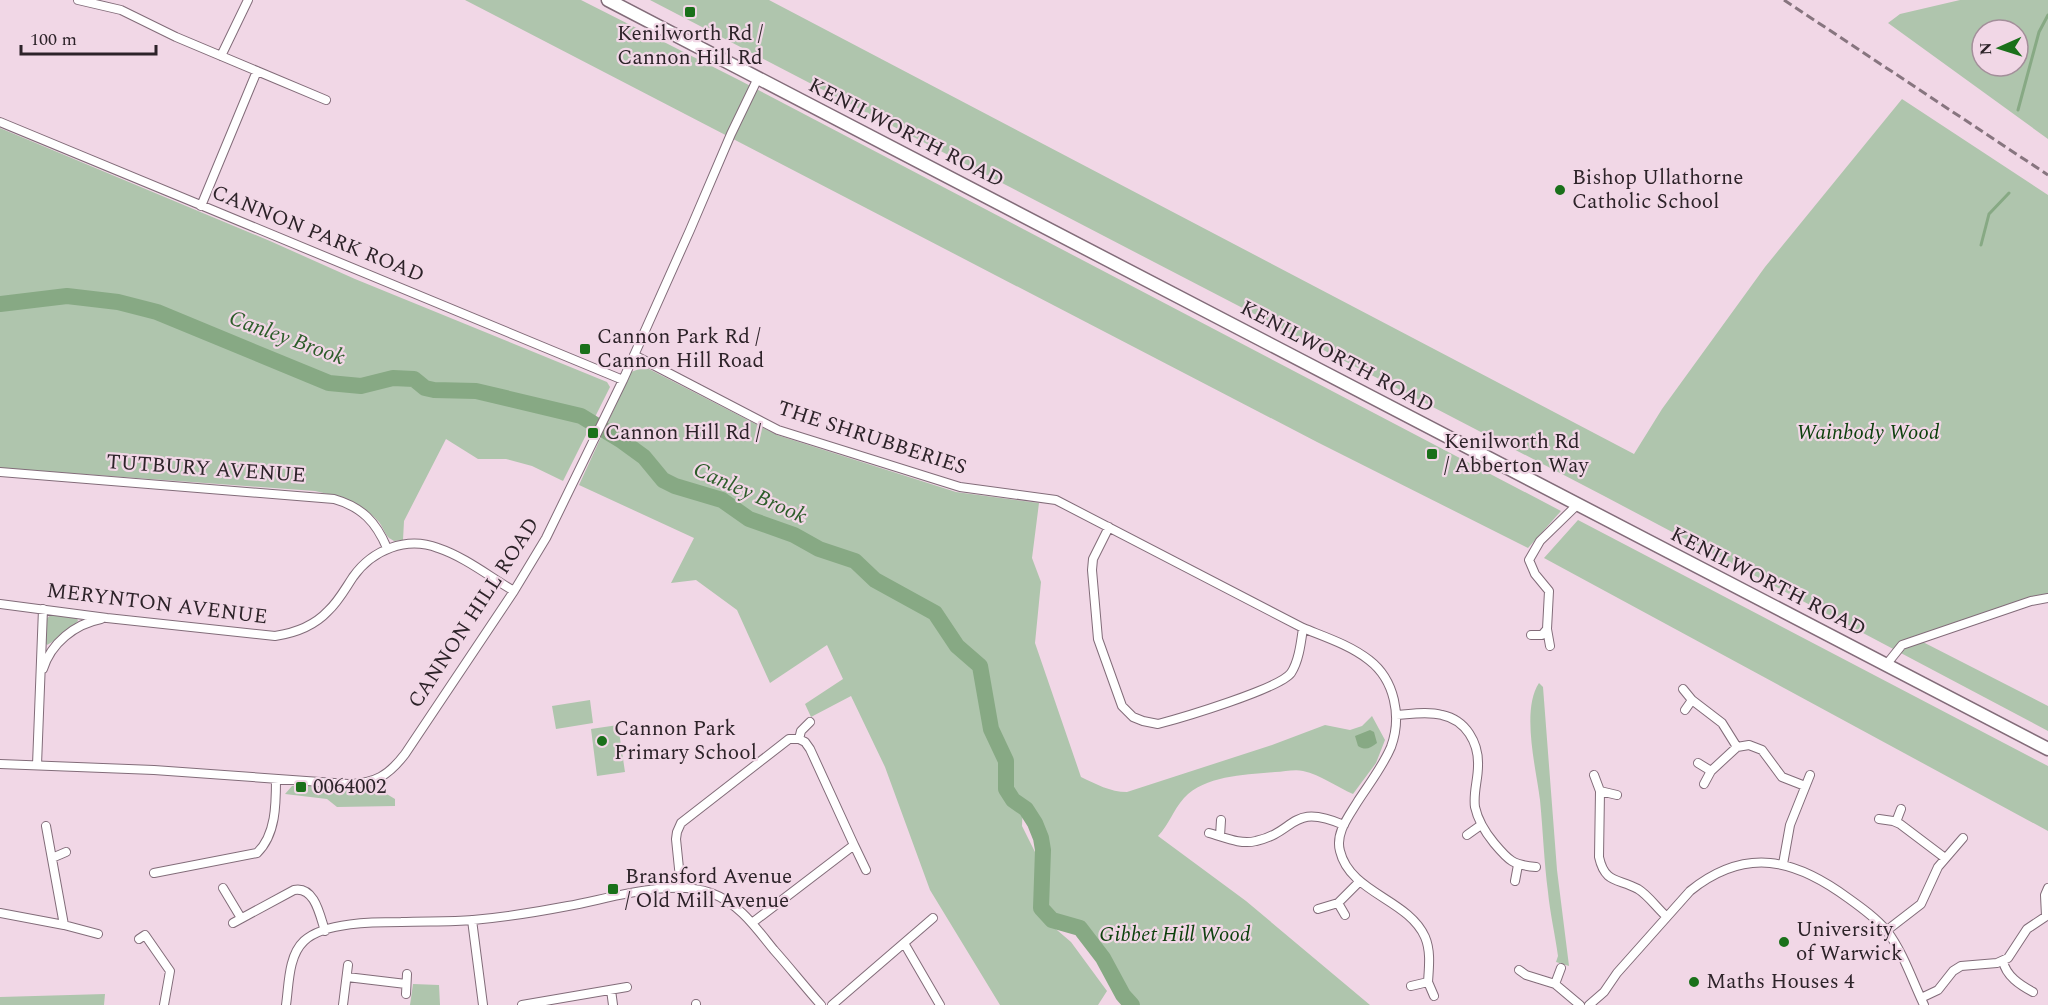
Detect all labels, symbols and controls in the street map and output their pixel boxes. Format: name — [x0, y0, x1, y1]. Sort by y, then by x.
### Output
marker: Kenilworth Rd / Cannon Hill Rd — [683, 5, 697, 19]
scale bar — [21, 18, 156, 56]
place label: Kenilworth Rd / Cannon Hill Rd — [617, 18, 764, 74]
north arrow — [1970, 18, 2030, 78]
text: 100 m — [30, 26, 77, 53]
text: N — [1974, 42, 1998, 56]
street label: KENILWORTH ROAD — [803, 70, 1009, 196]
place label: Bishop Ullathorne Catholic School — [1572, 162, 1743, 218]
street label: CANNON PARK ROAD — [207, 177, 429, 291]
marker: Bishop Ullathorne Catholic School — [1553, 183, 1567, 197]
street label: KENILWORTH ROAD — [1234, 292, 1440, 422]
water label: Canley Brook — [224, 302, 350, 374]
place label: Cannon Park Rd / Cannon Hill Road — [597, 321, 764, 377]
marker: Cannon Park Rd / Cannon Hill Road — [578, 342, 592, 356]
street label: THE SHRUBBERIES — [773, 392, 971, 484]
place label: Cannon Hill Rd / — [605, 417, 762, 449]
park label: Wainbody Wood — [1796, 417, 1940, 449]
marker: Cannon Hill Rd / — [586, 426, 600, 440]
place label: Kenilworth Rd / Abberton Way — [1444, 426, 1589, 482]
street label: TUTBURY AVENUE — [105, 446, 307, 492]
marker: Kenilworth Rd / Abberton Way — [1425, 447, 1439, 461]
water label: Canley Brook — [688, 453, 812, 533]
street label: CANNON HILL ROAD — [400, 511, 548, 715]
street label: KENILWORTH ROAD — [1665, 519, 1871, 645]
street label: MERYNTON AVENUE — [45, 575, 269, 633]
place label: Cannon Park Primary School — [614, 713, 757, 769]
marker: Cannon Park Primary School — [595, 734, 609, 748]
place label: 0064002 — [313, 771, 387, 803]
marker: 0064002 — [294, 780, 308, 794]
place label: Bransford Avenue / Old Mill Avenue — [625, 861, 792, 917]
marker: Bransford Avenue / Old Mill Avenue — [606, 882, 620, 896]
place label: University of Warwick — [1796, 914, 1903, 970]
park label: Gibbet Hill Wood — [1099, 919, 1251, 951]
marker: University of Warwick — [1777, 935, 1791, 949]
place label: Maths Houses 4 — [1706, 966, 1855, 998]
marker: Maths Houses 4 — [1687, 975, 1701, 989]

